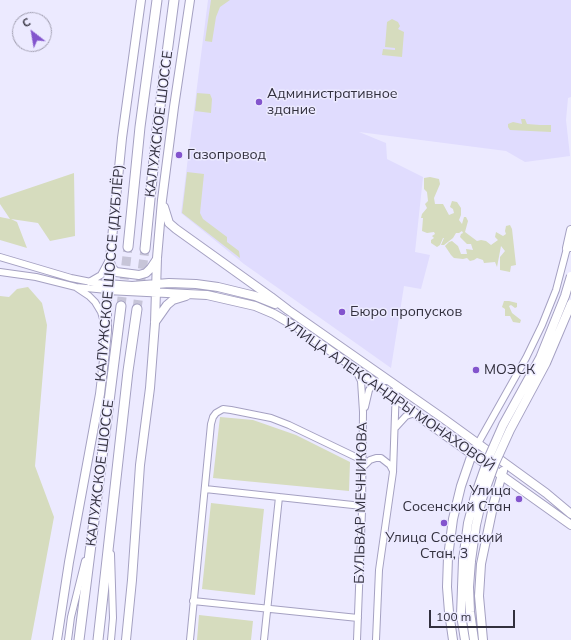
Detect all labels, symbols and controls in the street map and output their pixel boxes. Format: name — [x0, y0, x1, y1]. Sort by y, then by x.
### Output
north arrow — [12, 12, 52, 52]
text: С — [19, 15, 33, 31]
street label: КАЛУЖСКОЕ ШОССЕ — [142, 50, 176, 198]
place label: Административное здание — [267, 86, 398, 118]
marker: Административное здание — [254, 97, 264, 107]
place label: Газопровод — [187, 147, 266, 163]
marker: Газопровод — [174, 150, 184, 160]
street label: КАЛУЖСКОЕ ШОССЕ (ДУБЛЁР) — [92, 164, 128, 382]
place label: Бюро пропусков — [350, 304, 462, 320]
marker: Бюро пропусков — [337, 307, 347, 317]
street label: УЛИЦА АЛЕКСАНДРЫ МОНАХОВОЙ — [280, 315, 498, 475]
place label: МОЭСК — [484, 362, 535, 378]
marker: МОЭСК — [471, 365, 481, 375]
street label: КАЛУЖСКОЕ ШОССЕ — [83, 399, 117, 547]
street label: БУЛЬВАР МЕЧНИКОВА — [351, 422, 371, 584]
place label: Улица Сосенский Стан — [402, 483, 511, 516]
marker: Улица Сосенский Стан — [514, 494, 524, 504]
marker: Улица Сосенский Стан, 3 — [439, 518, 449, 528]
place label: Улица Сосенский Стан, 3 — [385, 530, 503, 562]
scale bar — [431, 602, 517, 628]
text: 100 m — [436, 609, 471, 624]

